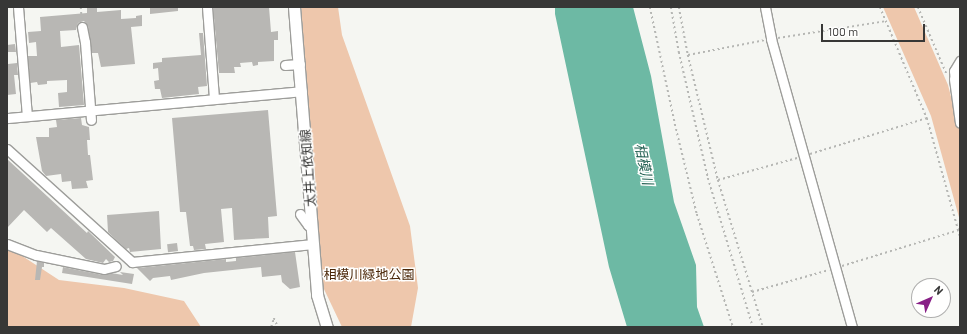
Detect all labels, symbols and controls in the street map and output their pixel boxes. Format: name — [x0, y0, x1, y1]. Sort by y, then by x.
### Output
scale bar — [823, 16, 927, 42]
text: 100 m — [828, 24, 858, 38]
street label: 太井上依知線 — [297, 129, 319, 207]
water label: 相模川 — [631, 142, 657, 186]
park label: 相模川緑地公園 — [324, 266, 414, 282]
north arrow — [911, 278, 951, 318]
text: N — [932, 283, 946, 297]

